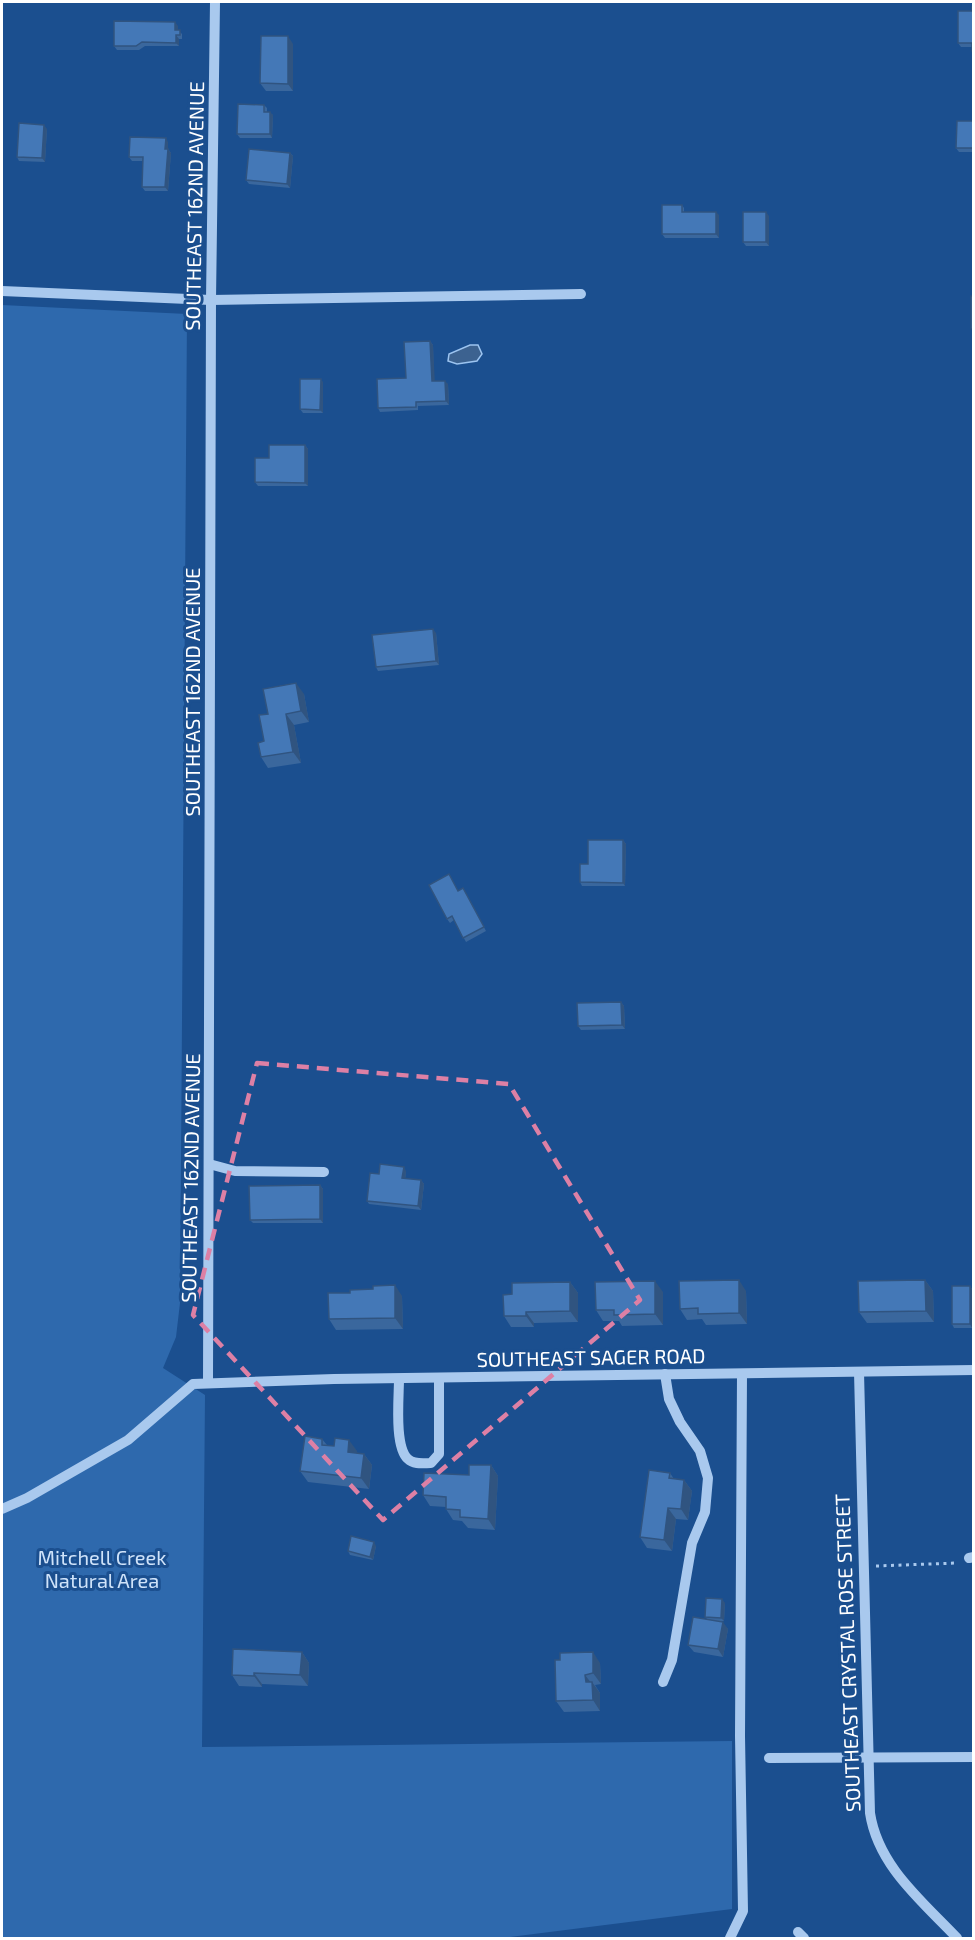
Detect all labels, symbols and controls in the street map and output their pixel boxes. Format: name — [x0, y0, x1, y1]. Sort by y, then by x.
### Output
street label: SOUTHEAST 162ND AVENUE — [180, 81, 208, 331]
street label: SOUTHEAST 162ND AVENUE — [180, 567, 204, 817]
street label: SOUTHEAST 162ND AVENUE — [176, 1053, 204, 1303]
street label: SOUTHEAST SAGER ROAD — [476, 1343, 706, 1371]
street label: SOUTHEAST CRYSTAL ROSE STREET — [829, 1493, 865, 1813]
park label: Mitchell Creek Natural Area — [38, 1545, 166, 1592]

